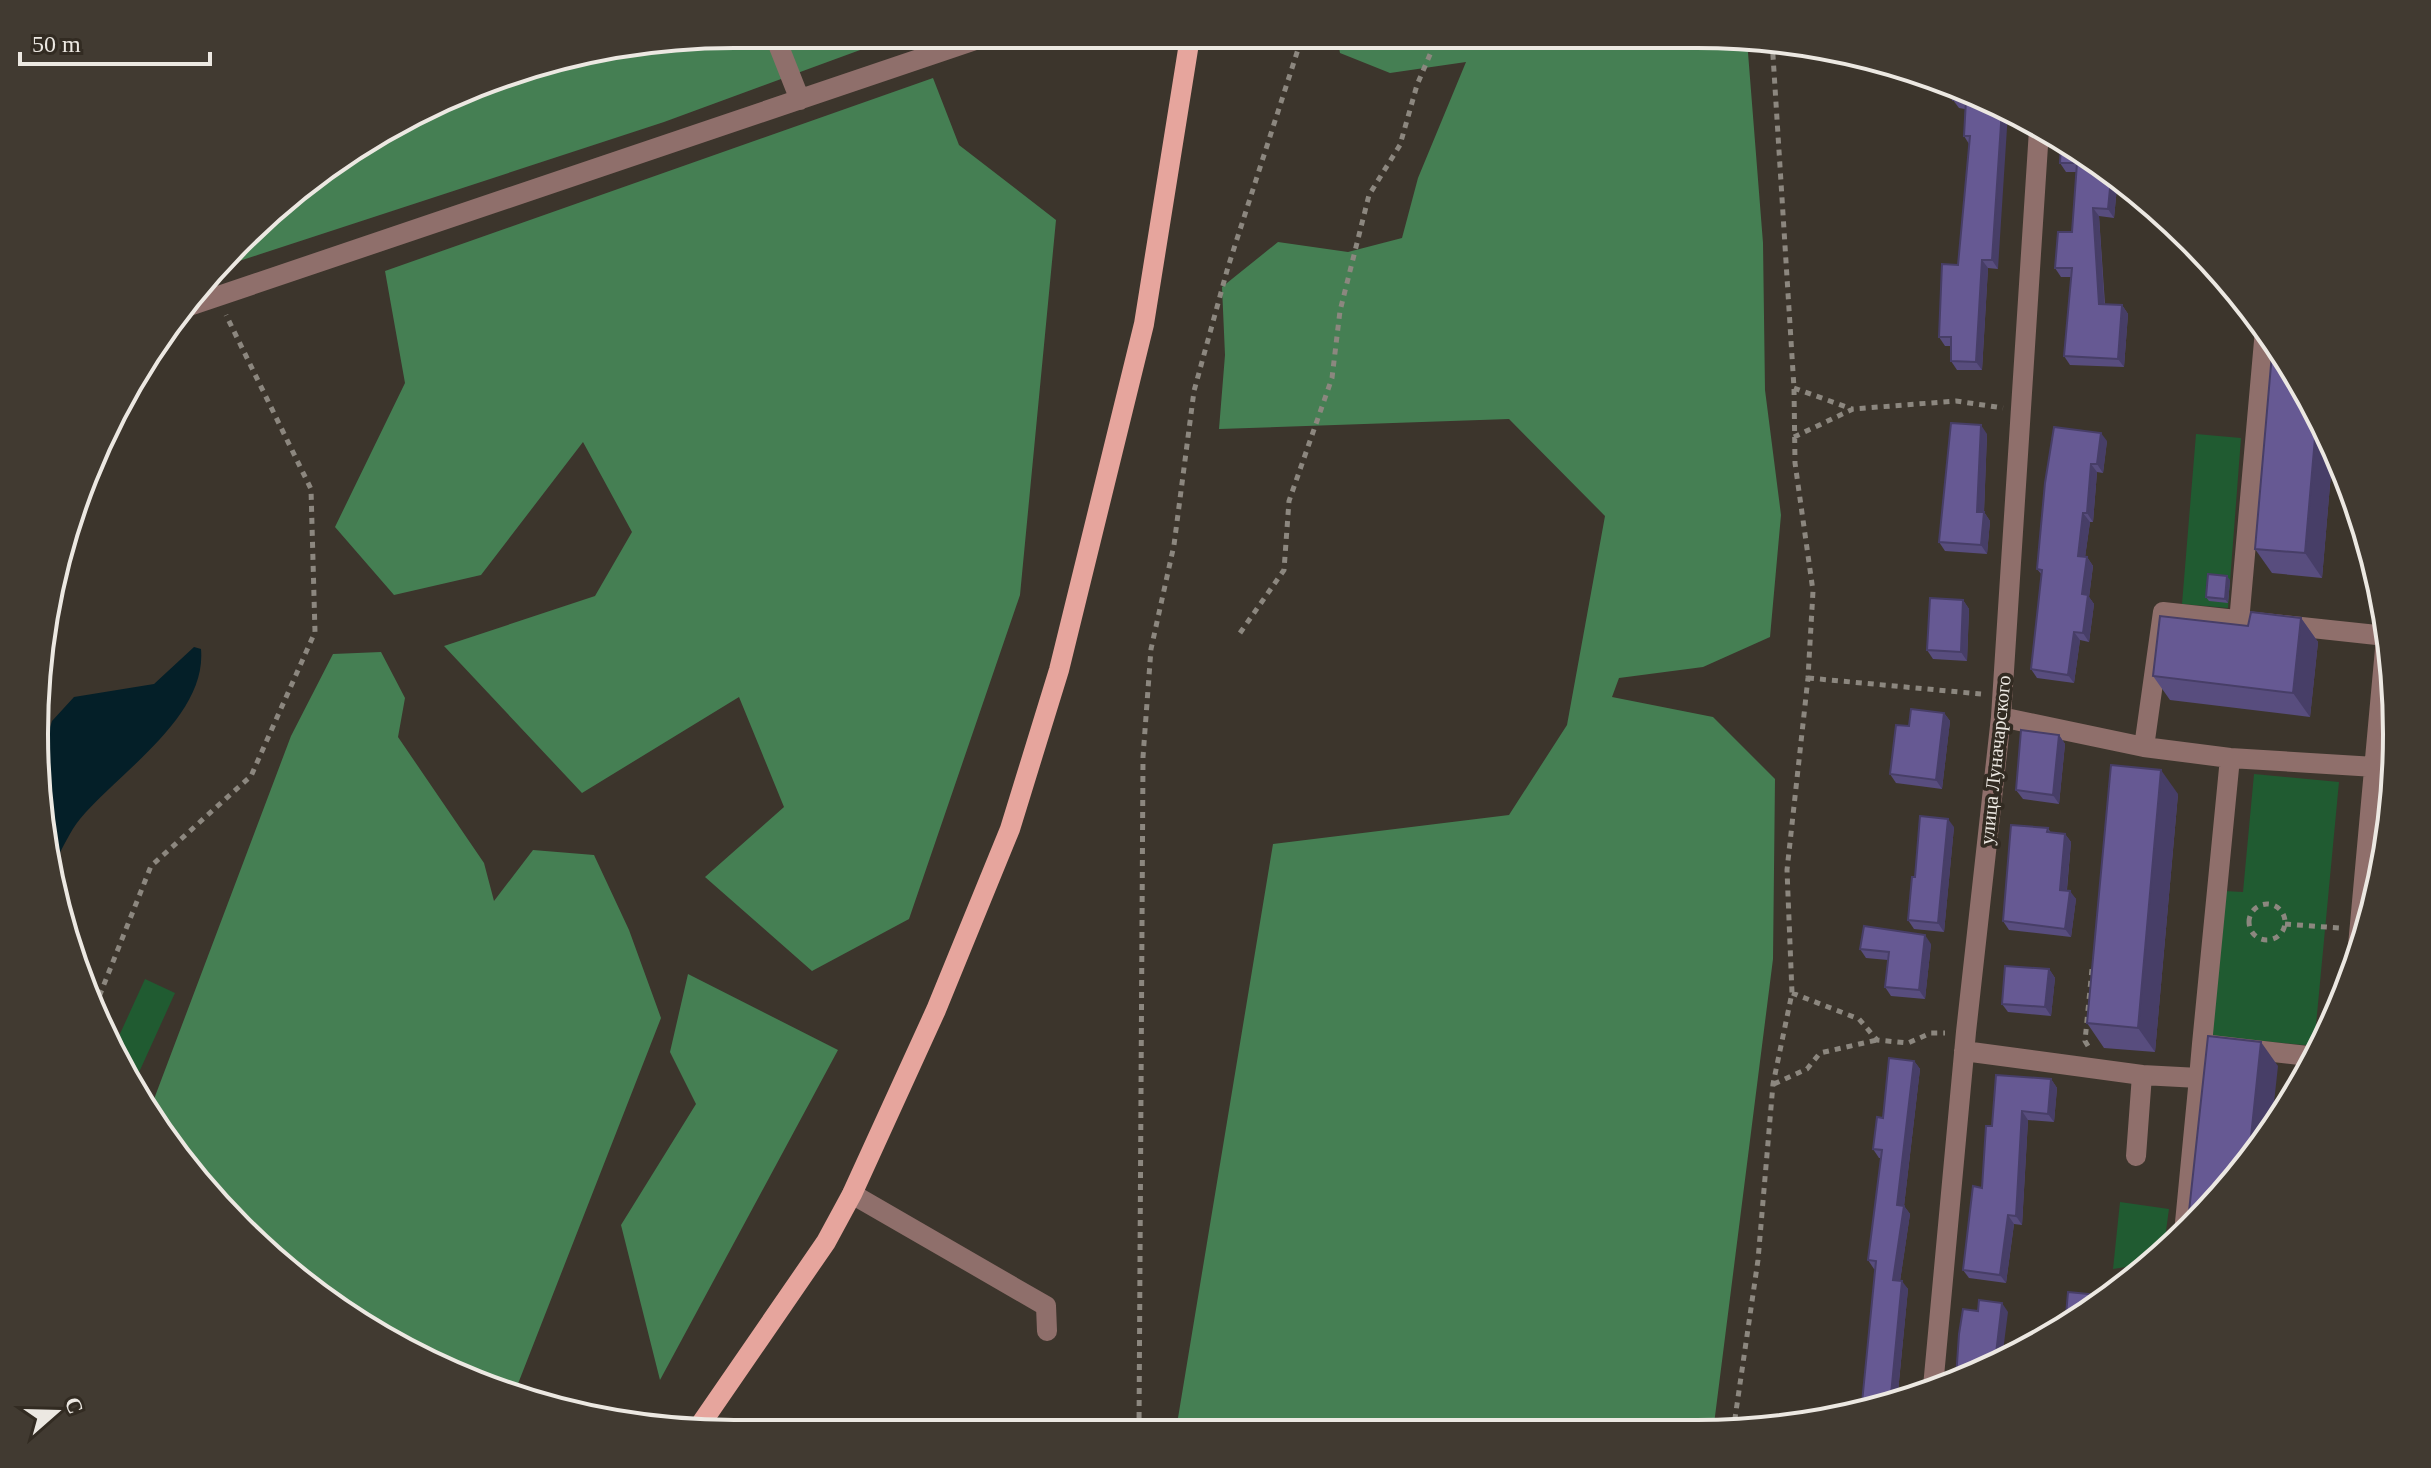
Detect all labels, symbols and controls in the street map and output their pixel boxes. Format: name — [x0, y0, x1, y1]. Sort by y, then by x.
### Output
scale bar — [20, 16, 210, 66]
text: 50 m — [32, 31, 81, 57]
street label: улица Луначарского — [1975, 674, 2016, 846]
north arrow — [16, 1372, 96, 1452]
text: С — [60, 1394, 89, 1417]

